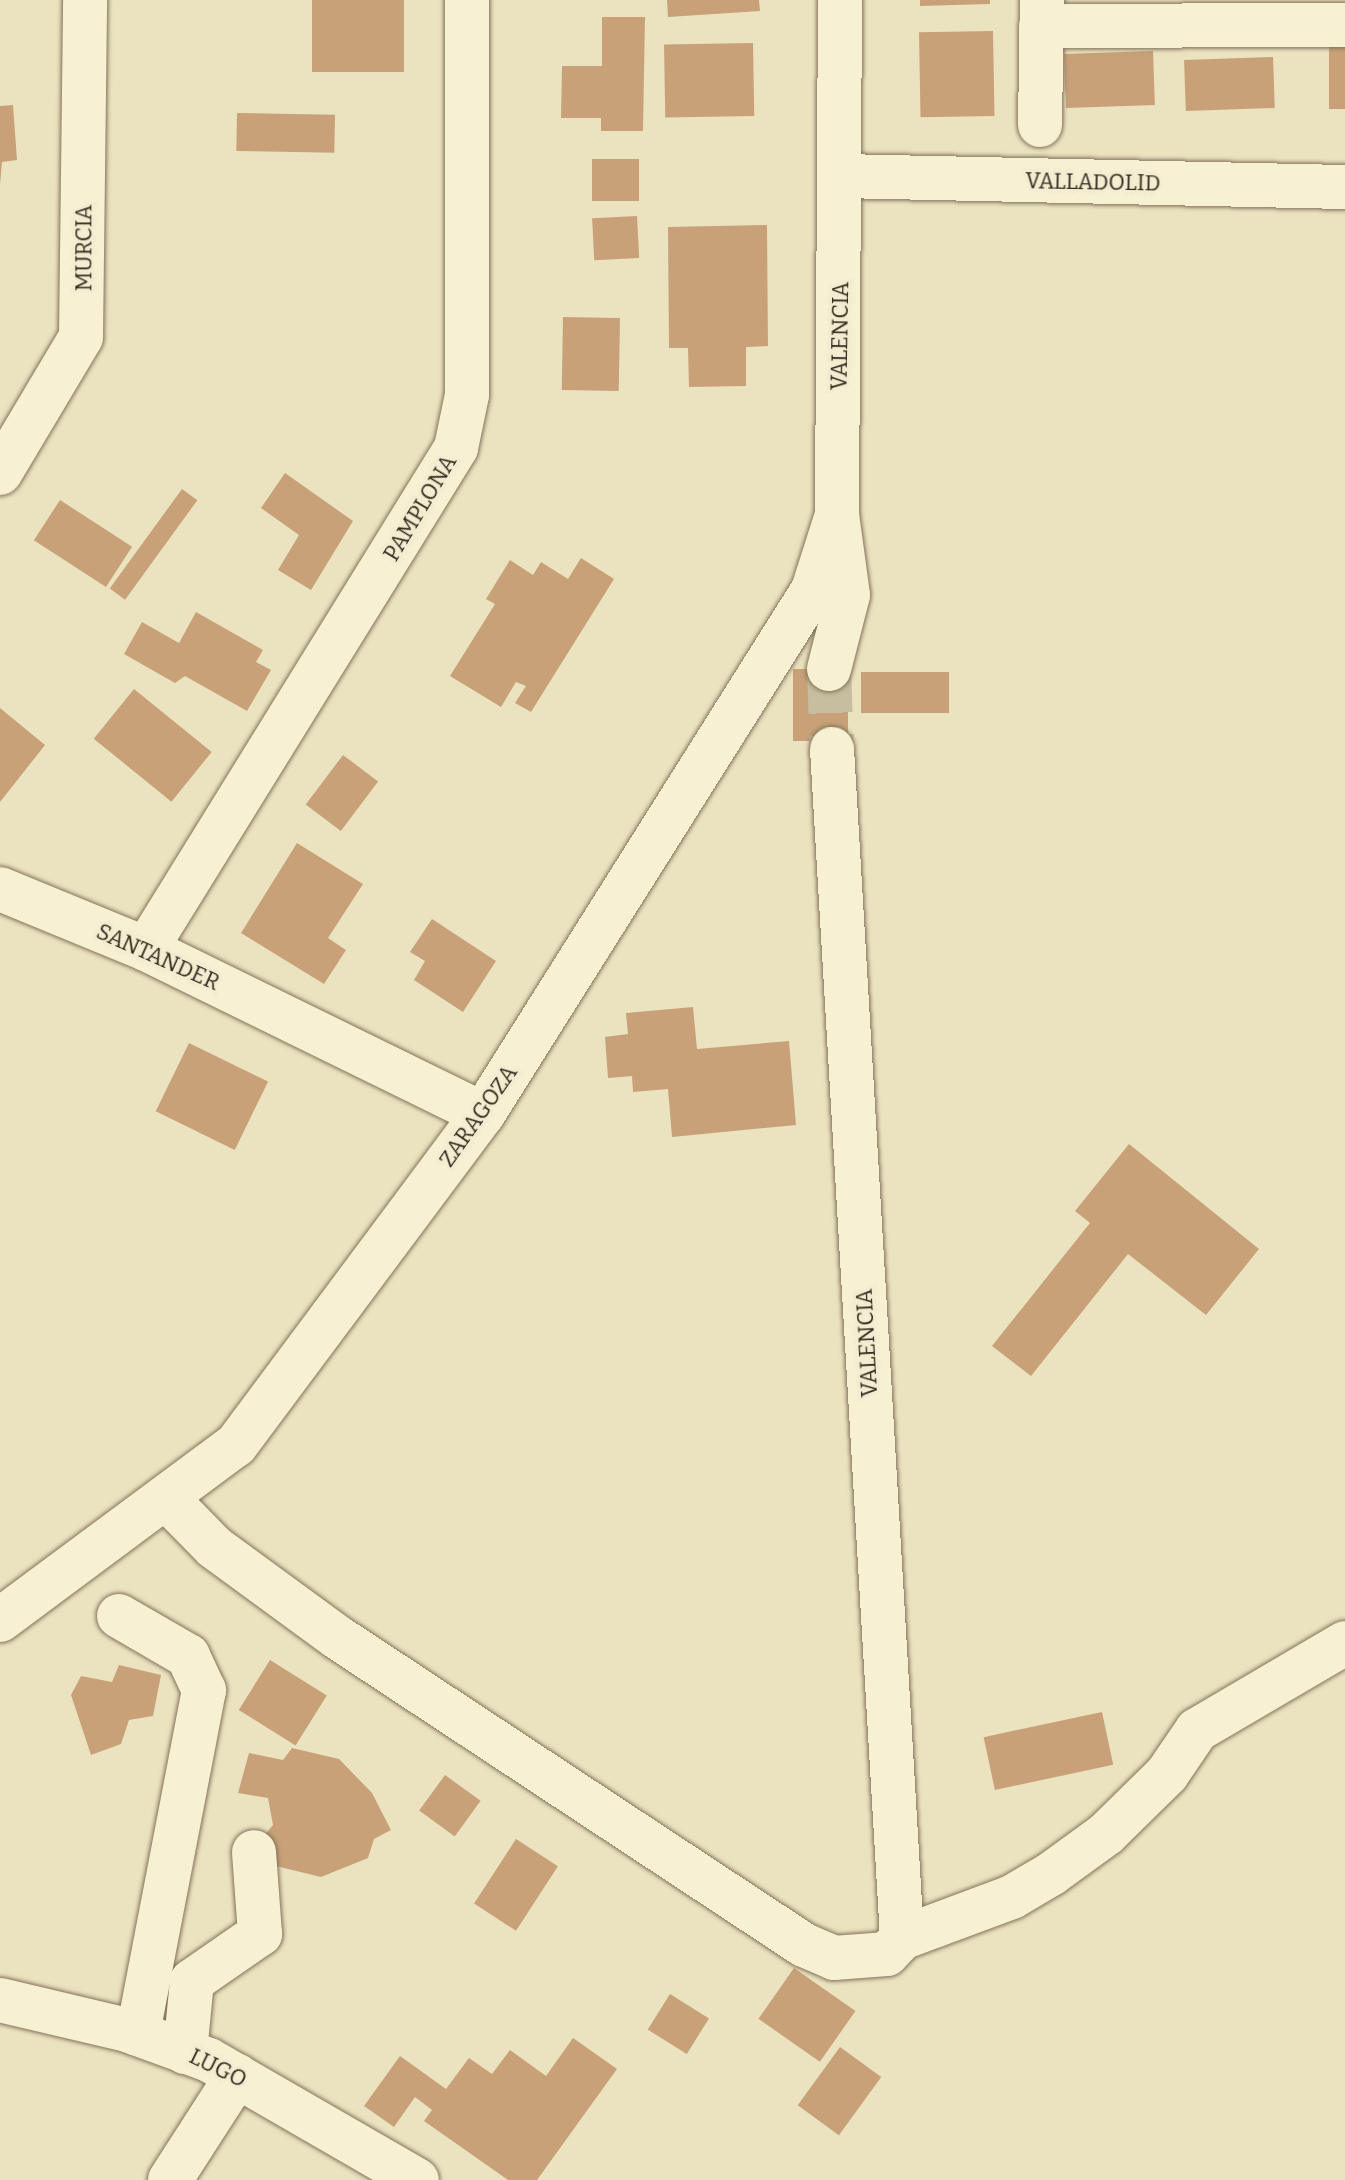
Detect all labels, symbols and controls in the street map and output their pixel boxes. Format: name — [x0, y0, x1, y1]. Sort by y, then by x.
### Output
street label: VALLADOLID — [1025, 168, 1161, 196]
street label: MURCIA — [71, 205, 97, 291]
street label: VALENCIA — [826, 282, 854, 390]
street label: PAMPLONA — [378, 450, 462, 566]
street label: SANTANDER — [92, 918, 224, 996]
street label: ZARAGOZA — [433, 1060, 523, 1172]
street label: VALENCIA — [851, 1288, 883, 1398]
street label: LUGO — [185, 2043, 251, 2093]

